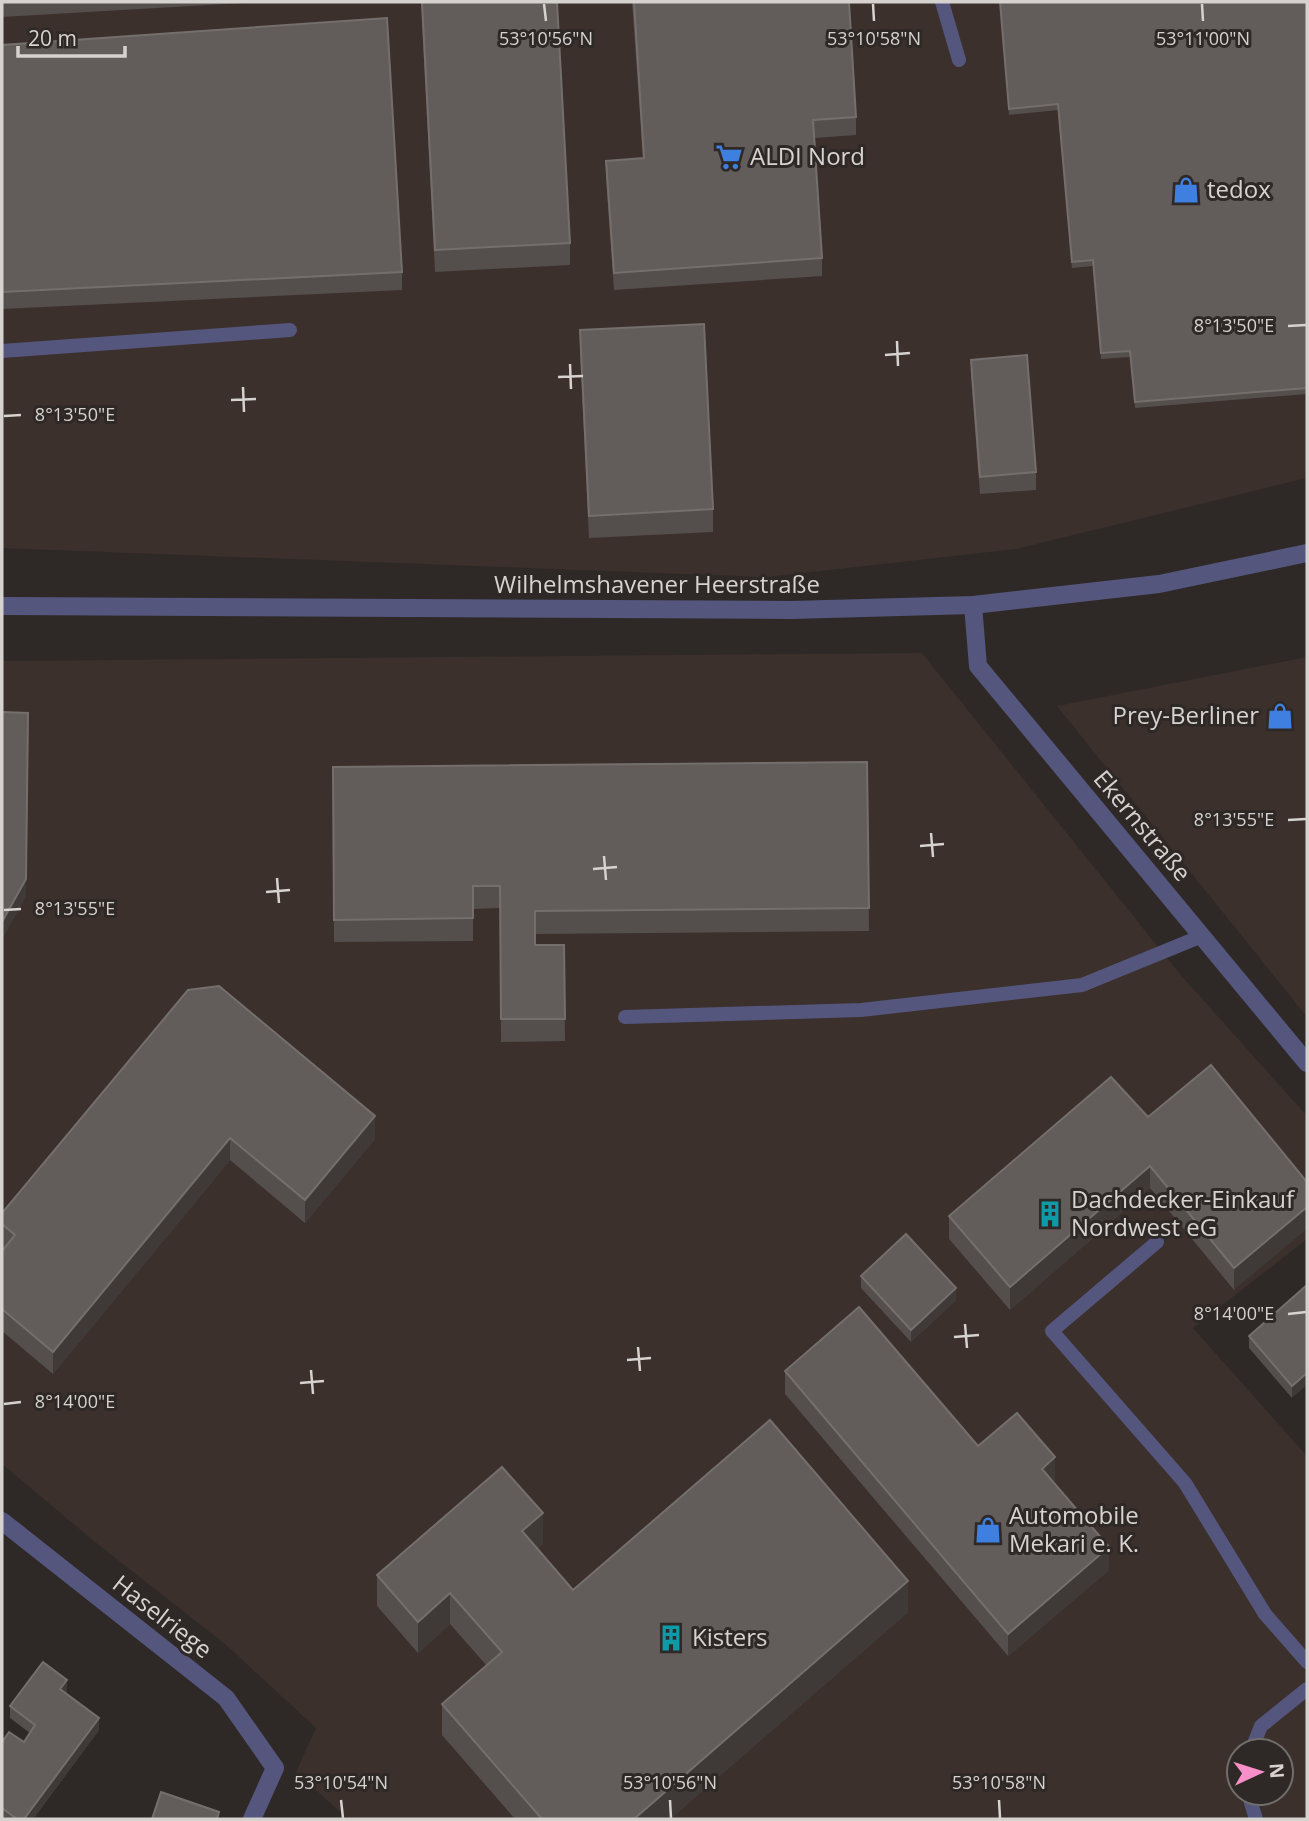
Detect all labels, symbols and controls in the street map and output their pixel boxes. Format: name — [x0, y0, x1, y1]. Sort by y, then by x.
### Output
scale bar — [18, 14, 124, 58]
text: 20 m — [28, 24, 77, 52]
text: 53°10'56"N — [499, 26, 593, 50]
text: 53°10'58"N — [827, 26, 921, 50]
text: 53°11'00"N — [1156, 26, 1250, 50]
place label: ALDI Nord — [750, 139, 865, 172]
supermarket icon: ALDI Nord — [714, 142, 744, 172]
place label: tedox — [1207, 172, 1271, 205]
shop icon: tedox — [1171, 175, 1201, 205]
text: 8°13'50"E — [1194, 313, 1274, 337]
text: 8°13'50"E — [35, 402, 115, 426]
street label: Wilhelmshavener Heerstraße — [494, 567, 820, 600]
place label: Prey-Berliner — [1113, 698, 1259, 731]
shop icon: Prey-Berliner — [1265, 701, 1295, 731]
street label: Ekernstraße — [1087, 763, 1199, 888]
text: 8°13'55"E — [1194, 807, 1274, 831]
text: 8°13'55"E — [35, 896, 115, 920]
place label: Dachdecker-Einkauf Nordwest eG — [1071, 1182, 1296, 1243]
building icon: Dachdecker-Einkauf Nordwest eG — [1035, 1199, 1065, 1229]
text: 8°14'00"E — [1194, 1301, 1274, 1325]
text: 8°14'00"E — [35, 1389, 115, 1413]
place label: Automobile Mekari e. K. — [1009, 1498, 1139, 1559]
shop icon: Automobile Mekari e. K. — [973, 1515, 1003, 1545]
street label: Haselriege — [106, 1567, 220, 1665]
place label: Kisters — [692, 1620, 767, 1653]
building icon: Kisters — [656, 1623, 686, 1653]
north arrow — [1225, 1737, 1295, 1807]
text: N — [1263, 1762, 1290, 1779]
text: 53°10'54"N — [294, 1770, 388, 1794]
text: 53°10'56"N — [623, 1770, 717, 1794]
text: 53°10'58"N — [952, 1770, 1046, 1794]

